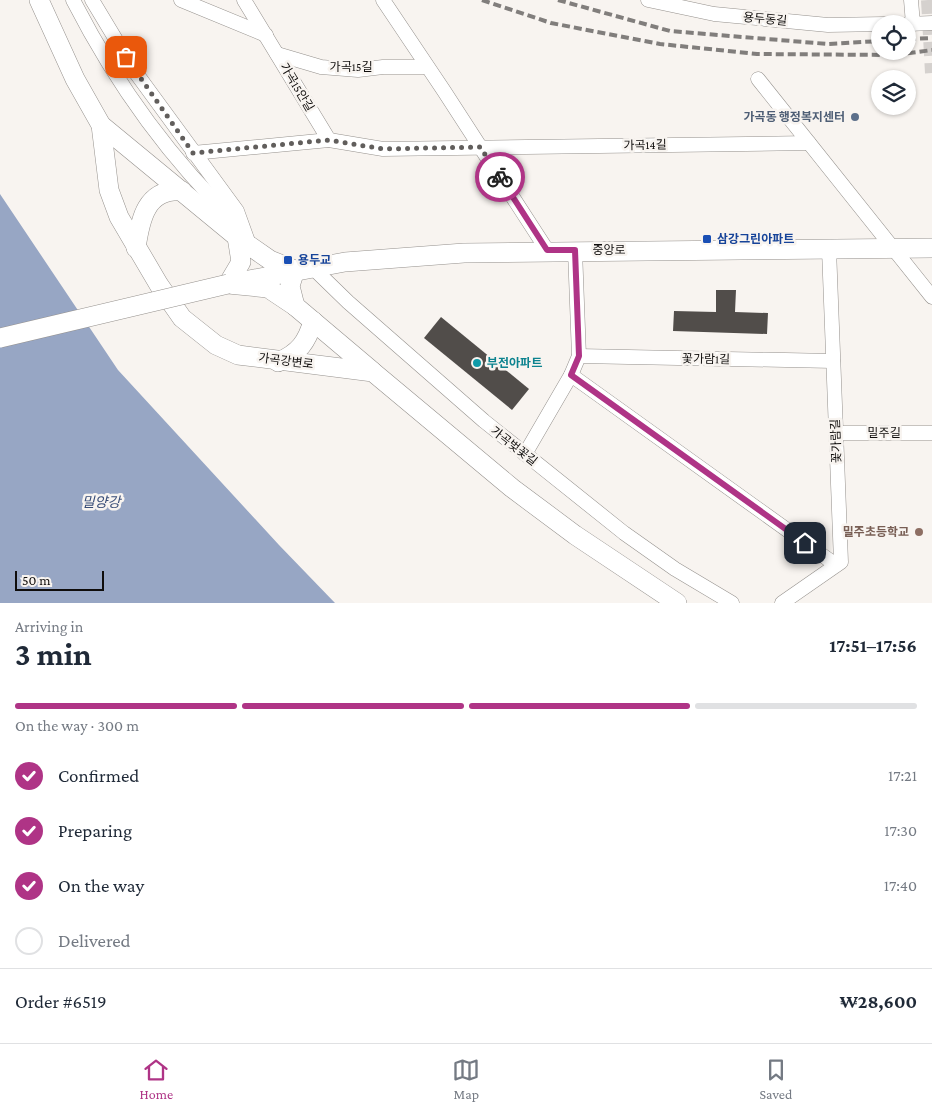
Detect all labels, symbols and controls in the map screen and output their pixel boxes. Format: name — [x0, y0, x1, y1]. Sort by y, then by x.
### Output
street label: 용두동길 — [742, 10, 788, 28]
map controls — [871, 15, 916, 115]
button: locate — [871, 15, 916, 60]
pin — [105, 36, 147, 78]
icon: bag — [112, 43, 140, 71]
street label: 가곡15안길 — [277, 60, 317, 114]
street label: 가곡15길 — [330, 60, 372, 74]
button: layers — [871, 70, 916, 115]
place label: 가곡동 행정복지센터 — [743, 110, 845, 124]
marker: 가곡동 행정복지센터 — [849, 111, 861, 123]
street label: 가곡14길 — [623, 138, 667, 152]
courier — [475, 152, 525, 202]
icon: bike — [486, 163, 514, 191]
place label: 삼강그린아파트 — [717, 232, 794, 246]
marker: 삼강그린아파트 — [701, 233, 713, 245]
street label: 중앙로 — [592, 243, 626, 257]
place label: 용두교 — [298, 253, 331, 267]
marker: 용두교 — [282, 254, 294, 266]
street label: 가곡강변로 — [258, 351, 314, 371]
street label: 꽃가람1길 — [682, 352, 730, 366]
place label: 부전아파트 — [487, 356, 542, 370]
marker: 부전아파트 — [471, 357, 483, 369]
street label: 꽃가람길 — [828, 419, 844, 463]
street label: 가곡벚꽃길 — [488, 423, 540, 469]
street label: 밀주길 — [867, 426, 901, 440]
water label: 밀양강 — [82, 494, 122, 510]
pin — [784, 522, 826, 564]
place label: 밀주초등학교 — [843, 525, 909, 539]
marker: 밀주초등학교 — [913, 526, 925, 538]
icon: home — [791, 529, 819, 557]
scale bar — [15, 568, 104, 591]
text: 50 m — [22, 572, 50, 588]
text: Arriving in — [15, 618, 83, 635]
text: 17:51–17:56 — [829, 635, 917, 656]
text: 3 min — [15, 636, 92, 672]
text: On the way · 300 m — [15, 717, 139, 734]
icon: check — [15, 762, 43, 790]
text: Confirmed — [58, 765, 139, 786]
text: 17:21 — [888, 767, 917, 784]
icon: check — [15, 817, 43, 845]
text: Preparing — [58, 820, 132, 841]
text: 17:30 — [884, 822, 917, 839]
icon: check — [15, 872, 43, 900]
text: On the way — [58, 875, 144, 896]
text: 17:40 — [884, 877, 917, 894]
text: Delivered — [58, 930, 131, 951]
text: Order #6519 — [15, 991, 107, 1012]
text: ₩28,600 — [840, 991, 917, 1012]
tab: Home — [140, 1056, 173, 1102]
tab: Map — [452, 1056, 480, 1102]
tab: Saved — [760, 1056, 792, 1102]

